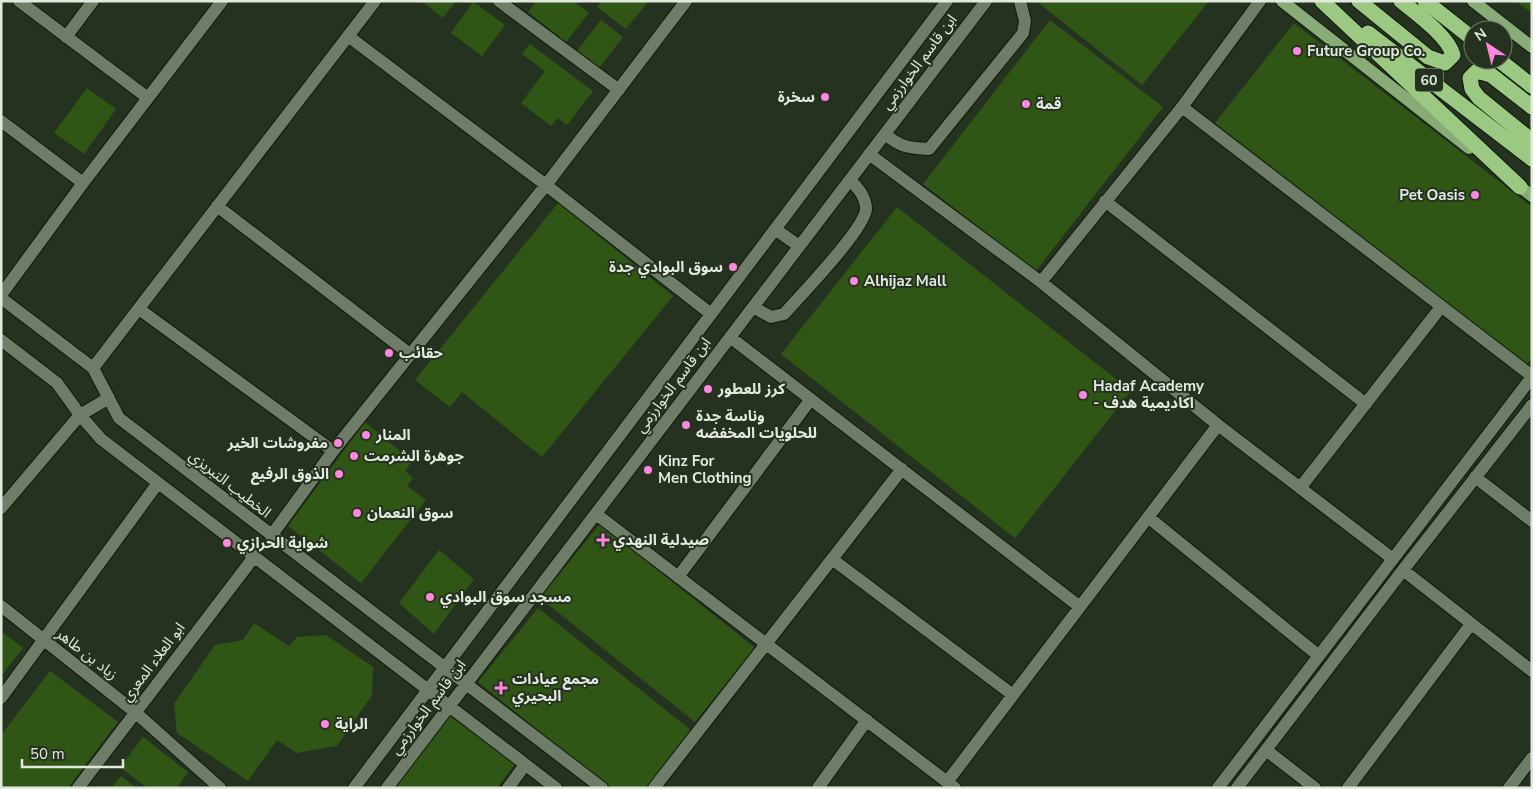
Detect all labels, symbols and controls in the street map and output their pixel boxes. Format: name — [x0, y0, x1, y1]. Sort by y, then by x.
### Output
street label: ابن قاسم الخوارزمي — [877, 10, 963, 115]
north arrow — [1463, 20, 1513, 70]
text: N — [1471, 24, 1491, 46]
place label: Future Group Co. — [1307, 41, 1425, 61]
marker: Future Group Co. — [1291, 45, 1303, 57]
road number: 60 — [1415, 68, 1443, 92]
place label: سخرة — [778, 87, 815, 107]
marker: سخرة — [819, 91, 831, 103]
place label: قمة — [1036, 94, 1061, 114]
marker: قمة — [1020, 98, 1032, 110]
place label: Pet Oasis — [1399, 185, 1465, 205]
marker: Pet Oasis — [1469, 189, 1481, 201]
place label: سوق البوادي جدة — [609, 257, 723, 278]
marker: سوق البوادي جدة — [727, 261, 739, 273]
place label: Alhijaz Mall — [864, 271, 947, 291]
marker: Alhijaz Mall — [848, 275, 860, 287]
street label: ابن قاسم الخوارزمي — [631, 333, 717, 438]
place label: حقائب — [399, 343, 444, 363]
marker: حقائب — [383, 347, 395, 359]
place label: Hadaf Academy - اكاديمية هدف — [1093, 376, 1204, 413]
place label: كرز للعطور — [717, 379, 785, 399]
marker: كرز للعطور — [702, 383, 714, 395]
marker: Hadaf Academy - اكاديمية هدف — [1077, 389, 1089, 401]
place label: وناسة جدة للحلويات المخفضه — [696, 406, 817, 443]
marker: وناسة جدة للحلويات المخفضه — [680, 419, 692, 431]
place label: المنار — [375, 425, 411, 445]
marker: المنار — [360, 429, 372, 441]
place label: مفروشات الخير — [226, 433, 328, 453]
marker: مفروشات الخير — [332, 437, 344, 449]
street label: الخطيب التبريزي — [184, 446, 275, 524]
place label: جوهرة الشرمت — [364, 446, 465, 466]
marker: جوهرة الشرمت — [348, 450, 360, 462]
place label: Kinz For Men Clothing — [658, 451, 752, 488]
place label: الذوق الرفيع — [251, 464, 329, 485]
marker: Kinz For Men Clothing — [642, 464, 654, 476]
marker: الذوق الرفيع — [333, 468, 345, 480]
place label: سوق النعمان — [367, 503, 453, 523]
marker: سوق النعمان — [351, 507, 363, 519]
place label: صيدلية النهدي — [613, 530, 709, 551]
place label: شواية الحرازي — [237, 533, 328, 554]
marker: صيدلية النهدي — [597, 534, 609, 546]
marker: شواية الحرازي — [221, 537, 233, 549]
place label: مسجد سوق البوادي — [440, 587, 571, 608]
marker: مسجد سوق البوادي — [424, 591, 436, 603]
street label: ابو العلاء المعري — [117, 618, 190, 707]
street label: زياد بن طاهر — [51, 623, 122, 684]
street label: ابن قاسم الخوارزمي — [386, 655, 472, 760]
place label: مجمع عيادات البحيري — [512, 669, 599, 707]
marker: مجمع عيادات البحيري — [494, 681, 508, 695]
place label: الراية — [335, 714, 368, 734]
marker: الراية — [319, 718, 331, 730]
scale bar — [22, 736, 124, 768]
text: 50 m — [30, 744, 65, 764]

